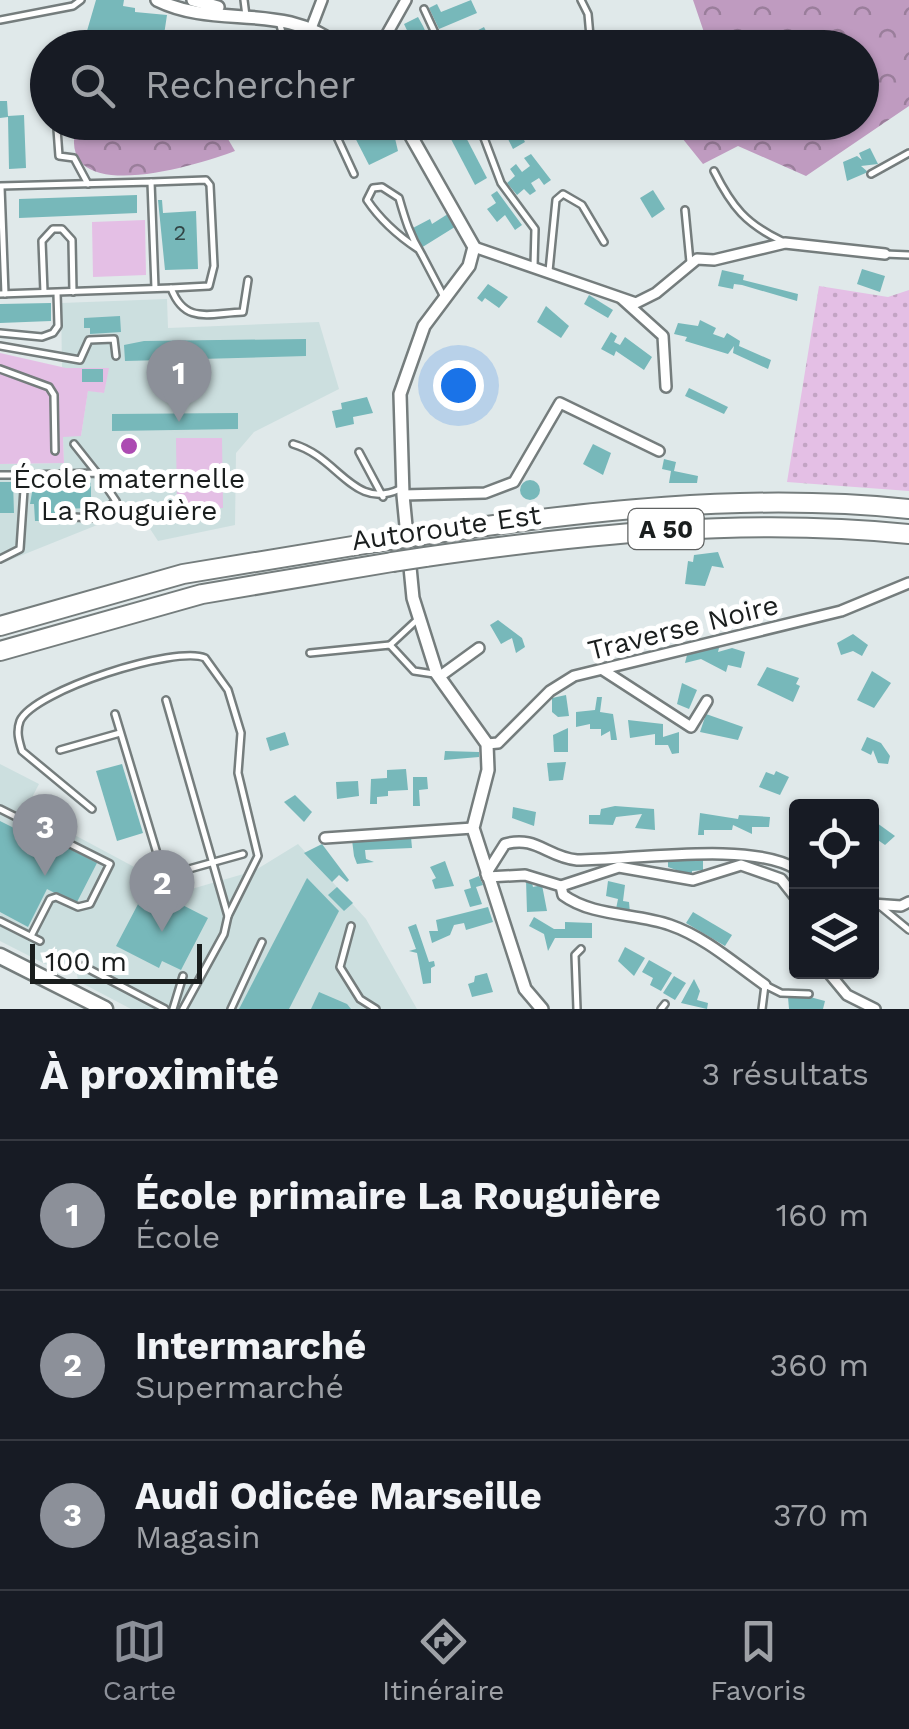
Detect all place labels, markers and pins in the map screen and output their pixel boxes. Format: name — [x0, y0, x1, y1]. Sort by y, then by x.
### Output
pin: 1 — [146, 340, 212, 422]
marker: École maternelle La Rouguière — [118, 435, 140, 457]
place label: École maternelle La Rouguière — [13, 462, 245, 527]
pin: 3 — [12, 794, 78, 876]
pin: 2 — [130, 850, 194, 932]

